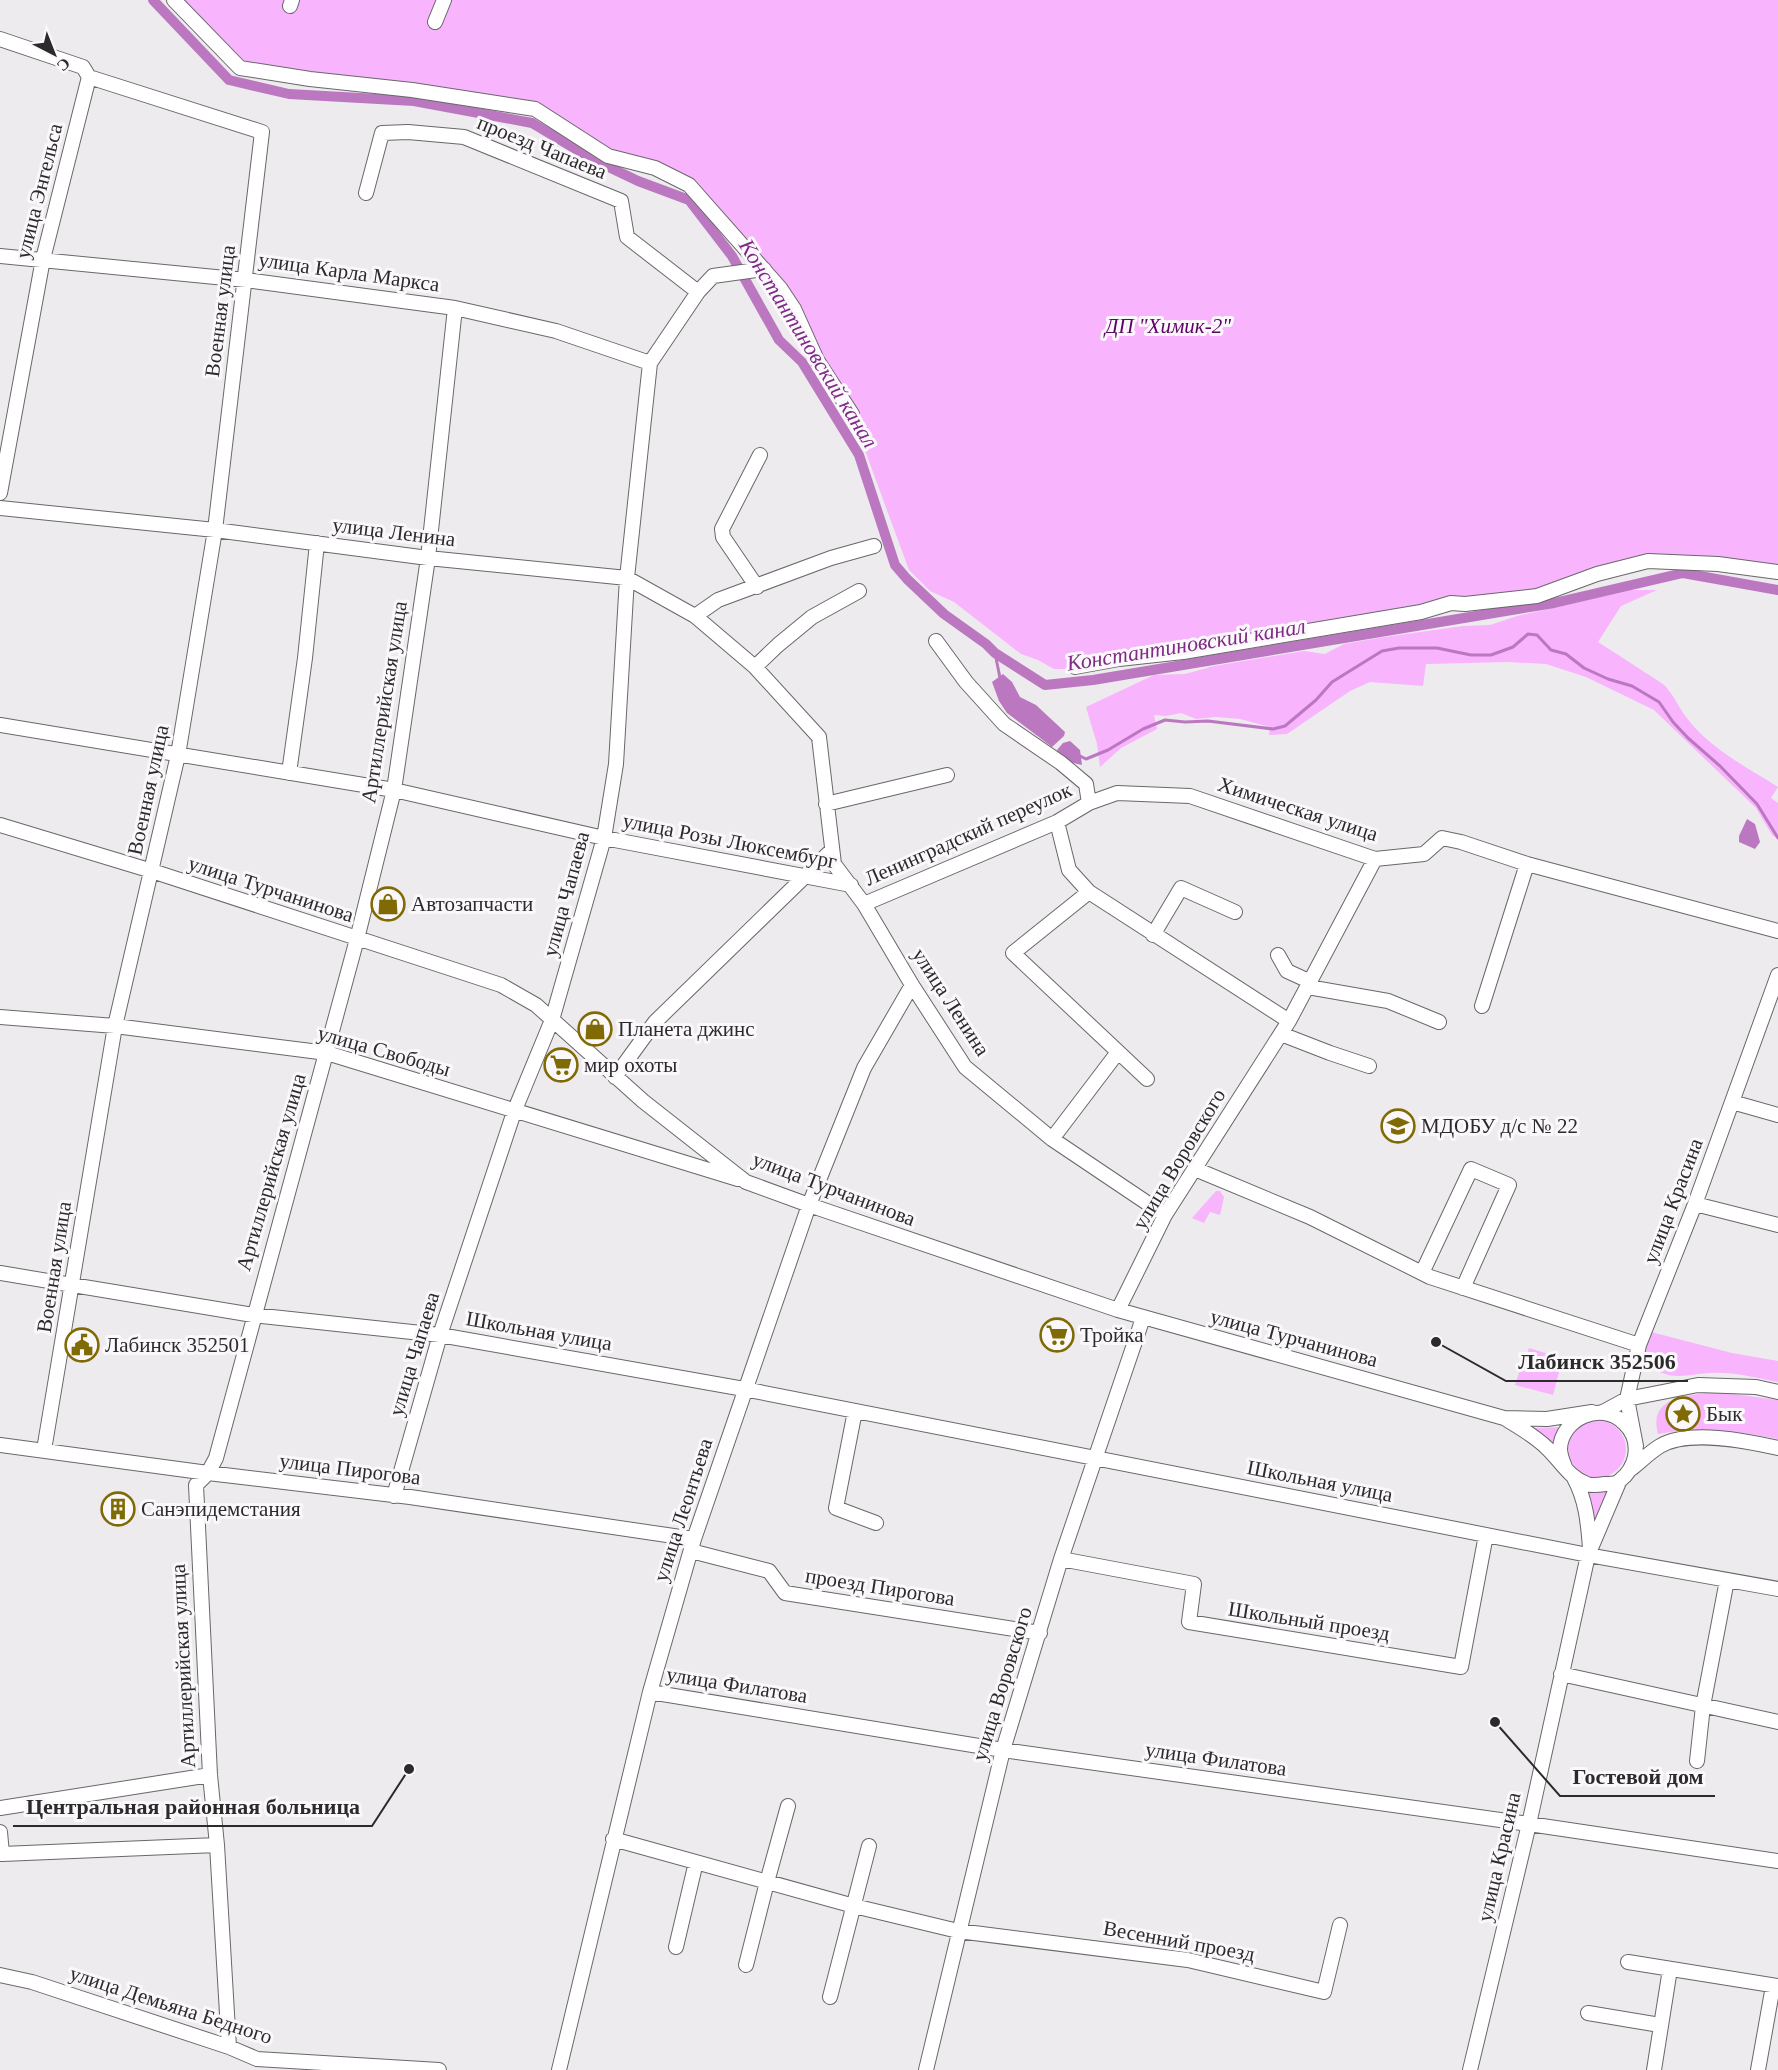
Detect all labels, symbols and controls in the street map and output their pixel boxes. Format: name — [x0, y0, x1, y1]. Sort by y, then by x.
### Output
north arrow — [24, 24, 84, 84]
text: С — [54, 55, 74, 75]
street label: проезд Чапаева — [474, 110, 611, 184]
street label: улица Энгельса — [11, 120, 68, 261]
water label: Константиновский канал — [733, 233, 883, 452]
street label: Военная улица — [200, 243, 240, 378]
street label: улица Карла Маркса — [257, 247, 442, 297]
park label: ДП "Химик-2" — [1103, 314, 1231, 338]
street label: улица Ленина — [331, 513, 457, 552]
street label: Артиллерийская улица — [356, 599, 412, 805]
water label: Константиновский канал — [1064, 613, 1307, 676]
street label: Военная улица — [122, 722, 174, 857]
street label: Химическая улица — [1215, 772, 1382, 846]
street label: Ленинградский переулок — [861, 777, 1076, 891]
street label: улица Розы Люксембург — [621, 808, 840, 874]
street label: улица Чапаева — [538, 828, 594, 959]
street label: улица Турчанинова — [185, 851, 357, 927]
shop icon: Автозапчасти — [370, 886, 406, 922]
place label: Автозапчасти — [411, 892, 533, 916]
street label: улица Ленина — [907, 944, 995, 1061]
shop icon: Планета джинс — [577, 1011, 613, 1047]
place label: Планета джинс — [618, 1017, 755, 1041]
street label: улица Свободы — [315, 1021, 453, 1081]
supermarket icon: мир охоты — [543, 1047, 579, 1083]
place label: мир охоты — [584, 1053, 677, 1077]
street label: Артиллерийская улица — [231, 1070, 311, 1274]
street label: улица Воровского — [1128, 1084, 1230, 1234]
school or university icon: МДОБУ д/с № 22 — [1380, 1108, 1416, 1144]
place label: МДОБУ д/с № 22 — [1421, 1114, 1578, 1138]
street label: улица Красина — [1638, 1134, 1708, 1267]
street label: улица Турчанинова — [749, 1147, 919, 1231]
street label: Военная улица — [32, 1199, 76, 1334]
street label: улица Чапаева — [384, 1288, 444, 1419]
street label: улица Турчанинова — [1208, 1304, 1381, 1372]
street label: Школьная улица — [464, 1306, 615, 1356]
supermarket icon: Тройка — [1039, 1317, 1075, 1353]
place label: Тройка — [1080, 1323, 1144, 1347]
public building icon: Лабинск 352501 — [64, 1327, 100, 1363]
place label: Лабинск 352501 — [105, 1333, 250, 1357]
callout: Лабинск 352506 — [1506, 1341, 1688, 1381]
text: Лабинск 352506 — [1518, 1349, 1676, 1374]
place icon: Бык — [1665, 1396, 1701, 1432]
place label: Бык — [1706, 1402, 1743, 1426]
street label: улица Леонтьева — [649, 1435, 718, 1585]
street label: улица Пирогова — [278, 1448, 423, 1490]
street label: Школьная улица — [1245, 1455, 1396, 1507]
building icon: Санэпидемстания — [100, 1491, 136, 1527]
place label: Санэпидемстания — [141, 1497, 301, 1521]
street label: Артиллерийская улица — [166, 1563, 200, 1769]
street label: проезд Пирогова — [804, 1563, 957, 1611]
street label: Школьный проезд — [1227, 1596, 1392, 1646]
street label: улица Воровского — [967, 1604, 1037, 1764]
street label: улица Филатова — [665, 1662, 810, 1708]
street label: улица Филатова — [1144, 1737, 1289, 1781]
callout: Гостевой дом — [1560, 1756, 1715, 1796]
text: Гостевой дом — [1572, 1764, 1704, 1789]
callout: Центральная районная больница — [13, 1786, 372, 1826]
street label: улица Красина — [1472, 1789, 1526, 1924]
text: Центральная районная больница — [26, 1794, 360, 1819]
street label: Весенний проезд — [1101, 1916, 1257, 1966]
street label: улица Демьяна Бедного — [67, 1961, 275, 2049]

